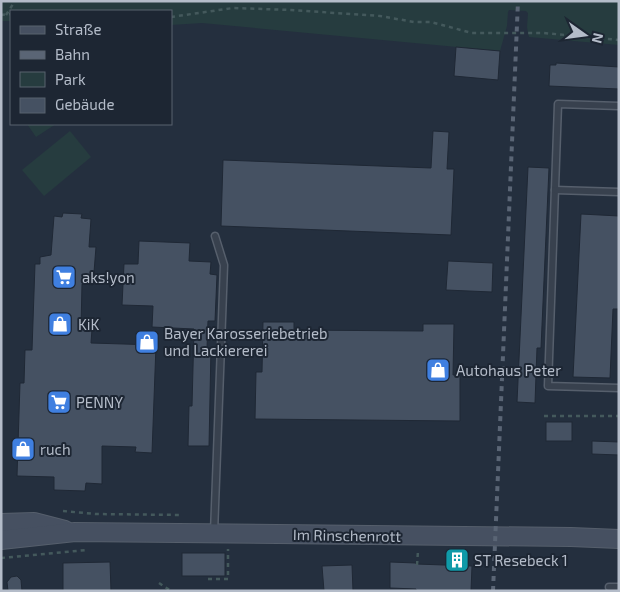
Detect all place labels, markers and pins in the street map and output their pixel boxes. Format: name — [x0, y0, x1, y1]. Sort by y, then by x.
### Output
supermarket icon: aks!yon — [51, 264, 77, 290]
place label: aks!yon — [82, 268, 135, 286]
shop icon: KiK — [47, 311, 73, 337]
place label: KiK — [78, 315, 100, 333]
place label: Bayer Karosseriebetrieb und Lackiererei — [164, 324, 328, 359]
shop icon: Bayer Karosseriebetrieb und Lackiererei — [134, 329, 160, 355]
shop icon: Autohaus Peter — [425, 357, 451, 383]
place label: Autohaus Peter — [456, 361, 561, 379]
supermarket icon: PENNY — [46, 389, 72, 415]
place label: PENNY — [76, 393, 123, 411]
shop icon: ruch — [10, 436, 36, 462]
place label: ruch — [40, 440, 71, 458]
building icon: ST Resebeck 1 — [444, 547, 470, 573]
place label: ST Resebeck 1 — [474, 551, 568, 569]

